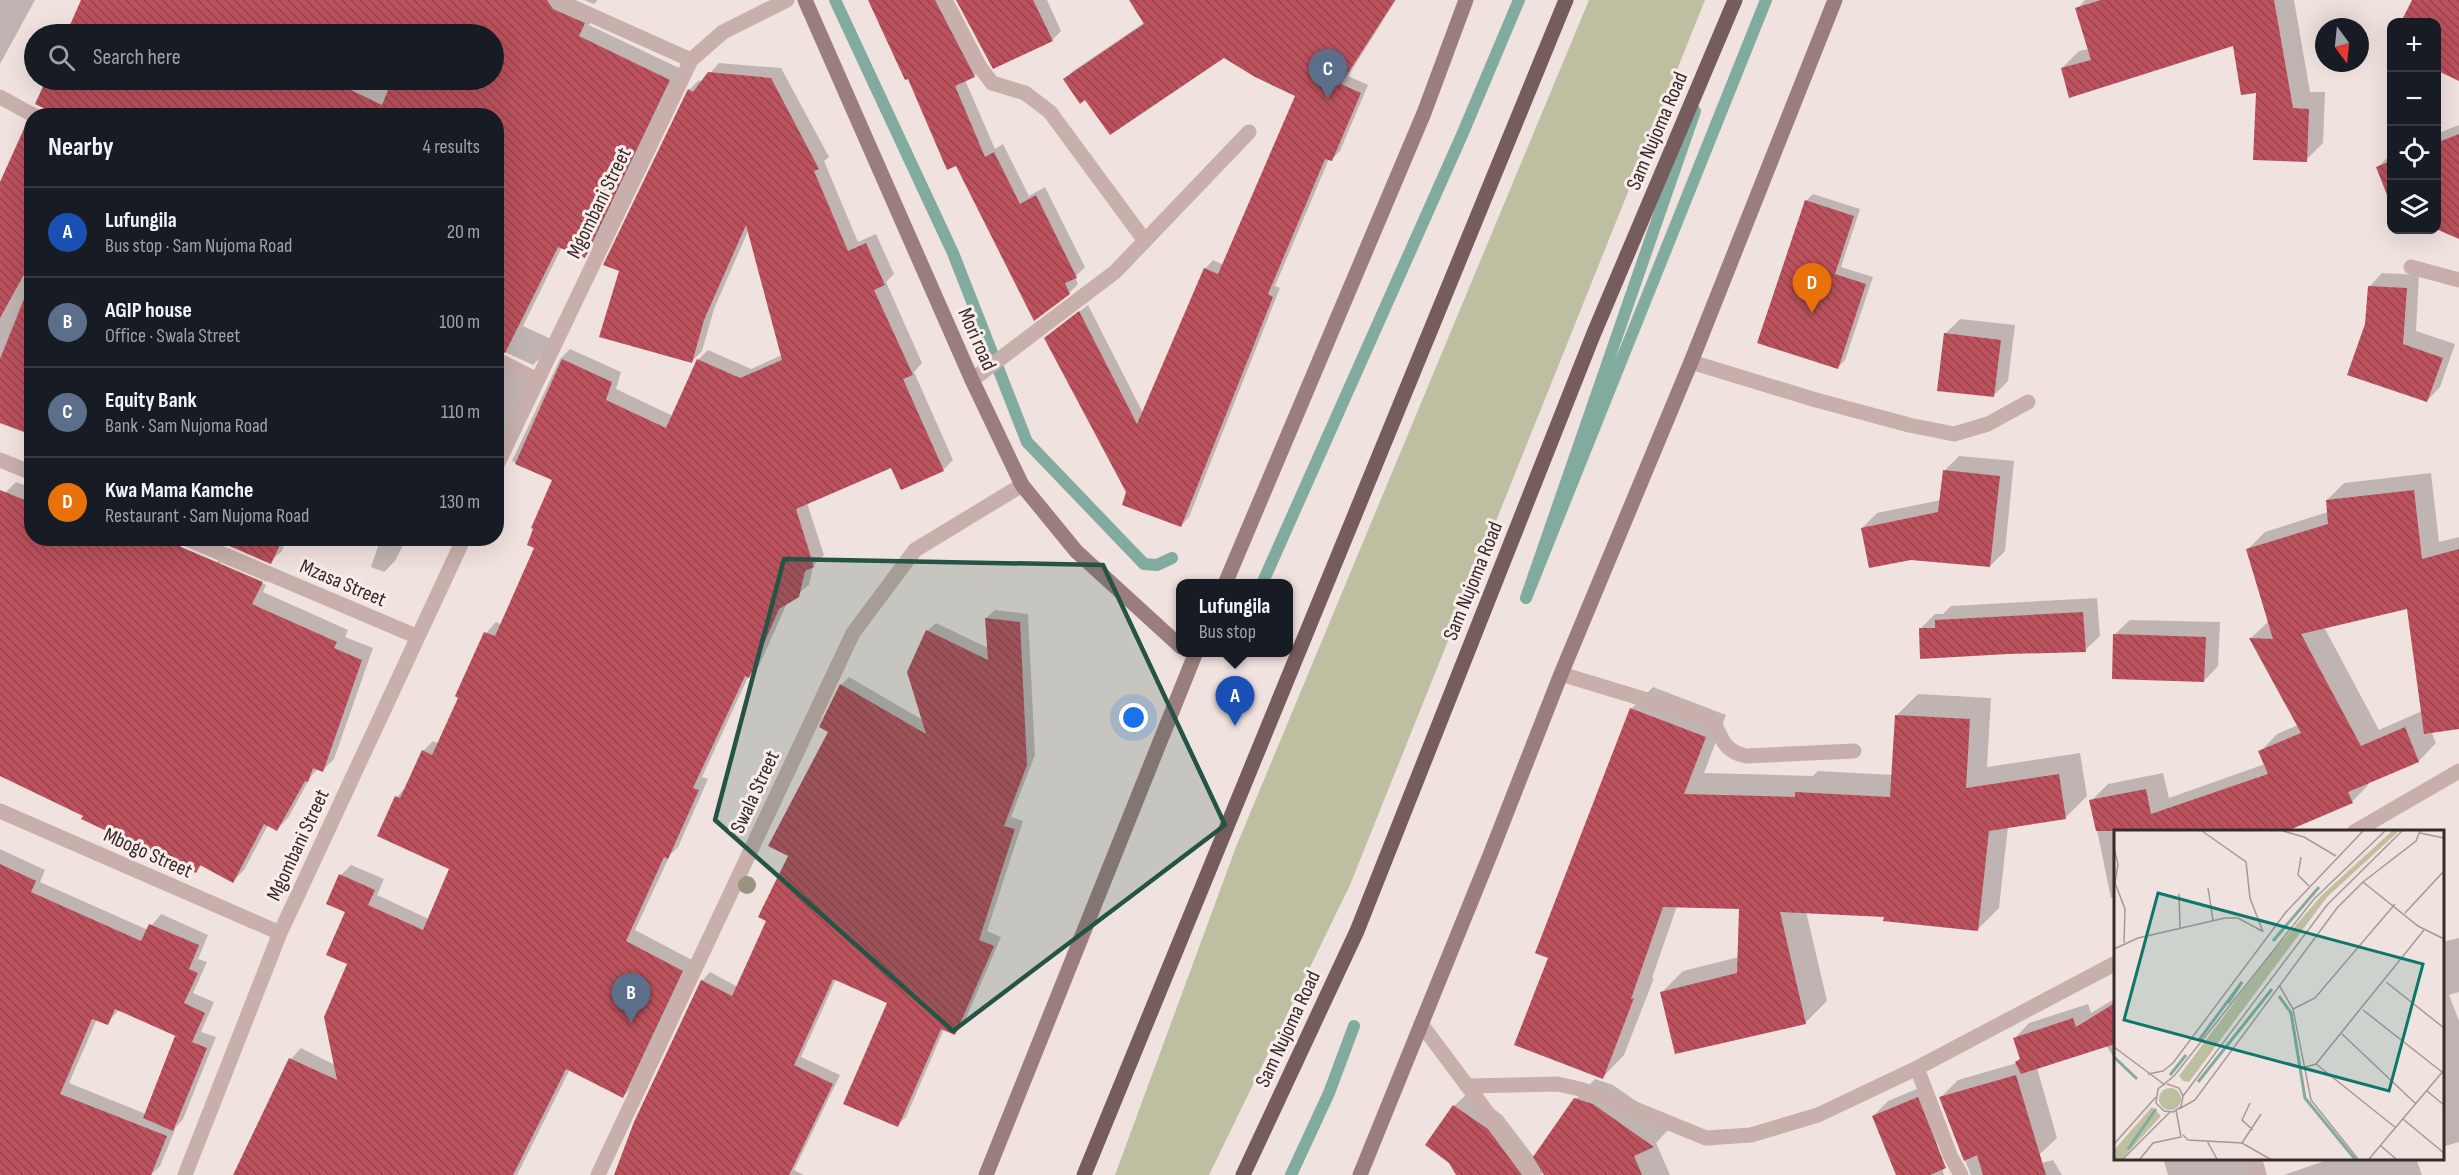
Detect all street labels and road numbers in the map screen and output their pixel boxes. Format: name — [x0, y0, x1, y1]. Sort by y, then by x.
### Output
street label: Sam Nujoma Road — [1621, 68, 1693, 194]
street label: Mgombani Street — [561, 143, 637, 263]
street label: Mori road — [952, 304, 1002, 374]
street label: Sam Nujoma Road — [1438, 518, 1508, 644]
street label: Mzasa Street — [296, 554, 390, 612]
street label: Swala Street — [725, 747, 785, 837]
street label: Mgombani Street — [261, 785, 335, 905]
street label: Mbogo Street — [100, 822, 196, 884]
street label: Sam Nujoma Road — [1250, 967, 1326, 1091]

